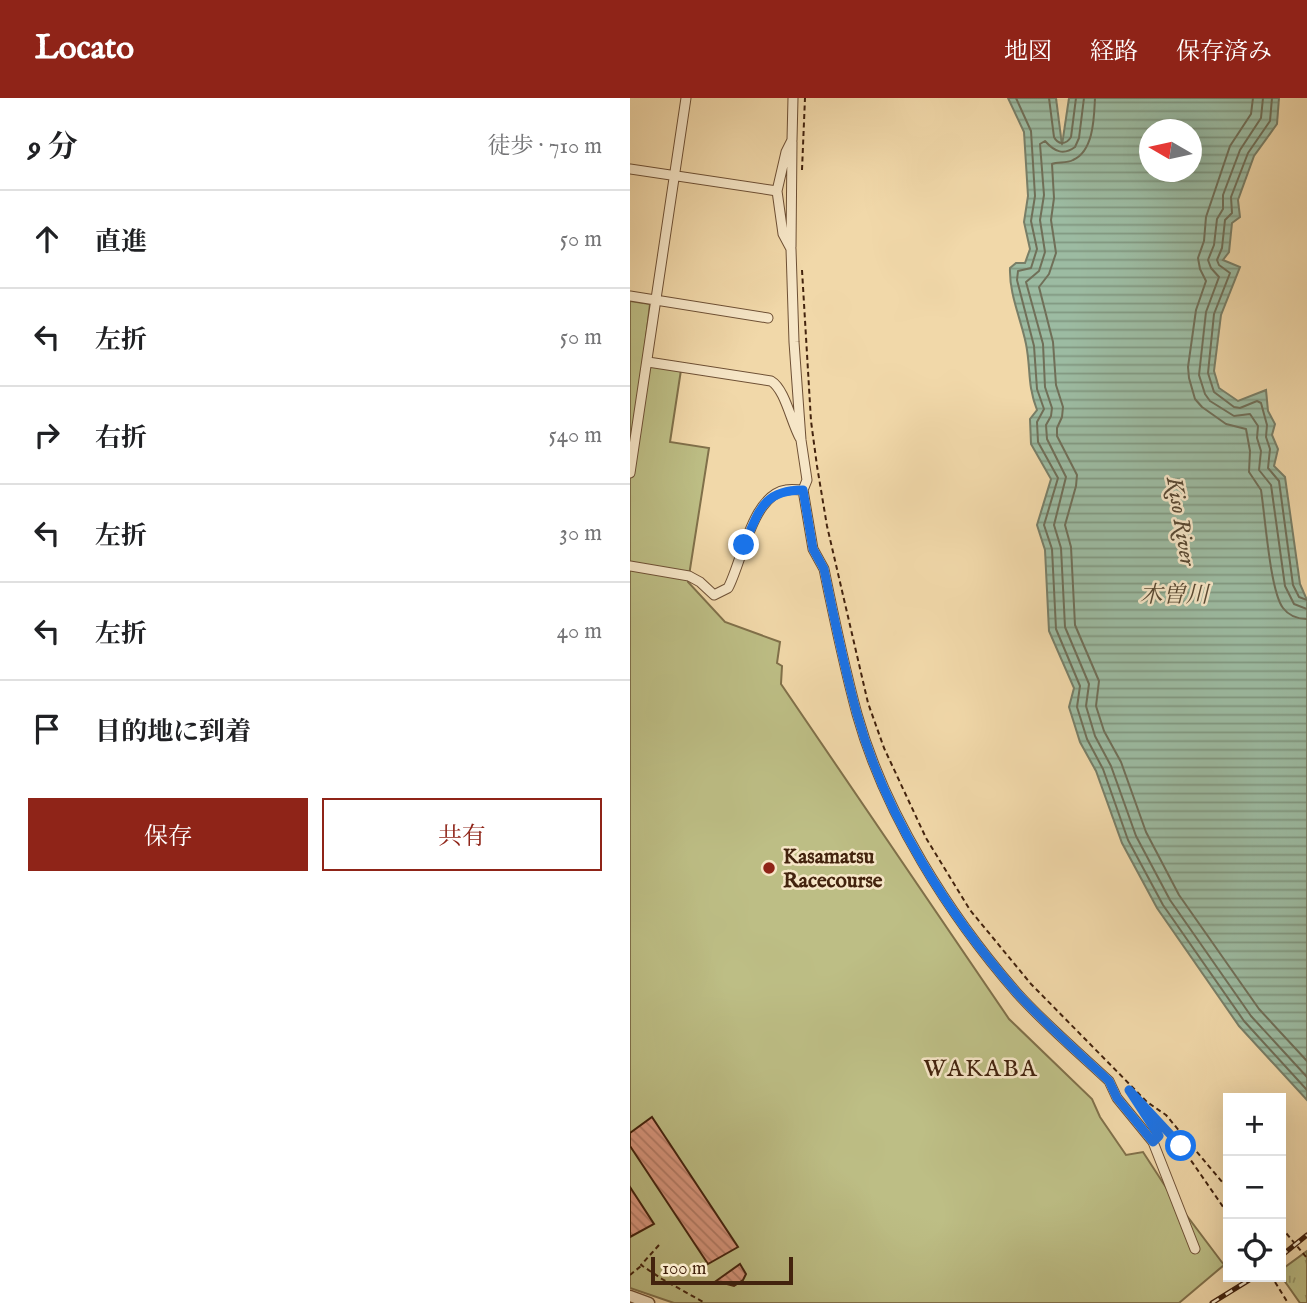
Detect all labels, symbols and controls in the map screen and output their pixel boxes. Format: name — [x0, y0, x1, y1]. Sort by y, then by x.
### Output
text: Locato — [35, 28, 134, 70]
text: 地図 — [1004, 37, 1052, 68]
text: 経路 — [1090, 37, 1138, 68]
text: 保存済み — [1176, 37, 1272, 68]
north arrow — [1139, 119, 1202, 182]
text: 9 分 — [28, 129, 78, 167]
text: 徒歩 · 710 m — [488, 132, 602, 161]
icon: ahead — [28, 220, 66, 258]
text: 50 m — [560, 225, 602, 254]
text: 直進 — [95, 226, 147, 259]
icon: left — [28, 318, 66, 356]
text: 50 m — [560, 323, 602, 352]
text: 左折 — [95, 324, 147, 357]
icon: right — [28, 416, 66, 454]
text: 540 m — [548, 421, 602, 450]
text: 右折 — [95, 422, 147, 455]
water label: Kiso River — [1159, 474, 1202, 569]
icon: left — [28, 514, 66, 552]
text: 30 m — [559, 519, 602, 548]
text: 左折 — [95, 520, 147, 553]
route end — [728, 529, 759, 560]
water label: 木曽川 — [1140, 581, 1212, 610]
icon: left — [28, 612, 66, 650]
text: 40 m — [557, 617, 602, 646]
text: 左折 — [95, 618, 147, 651]
icon: arrive — [28, 710, 66, 748]
text: 目的地に到着 — [95, 716, 251, 749]
button: 保存 — [28, 798, 308, 871]
button: 共有 — [322, 798, 602, 871]
place label: Kasamatsu Racecourse — [783, 844, 883, 895]
marker: Kasamatsu Racecourse — [761, 860, 777, 876]
district label: WAKABA — [923, 1054, 1039, 1085]
map controls — [1223, 1093, 1286, 1282]
button: + — [1223, 1093, 1286, 1156]
route start — [1165, 1130, 1196, 1161]
button: − — [1223, 1156, 1286, 1219]
button: locate — [1223, 1219, 1286, 1282]
scale bar — [651, 1254, 793, 1286]
text: 100 m — [662, 1257, 706, 1281]

